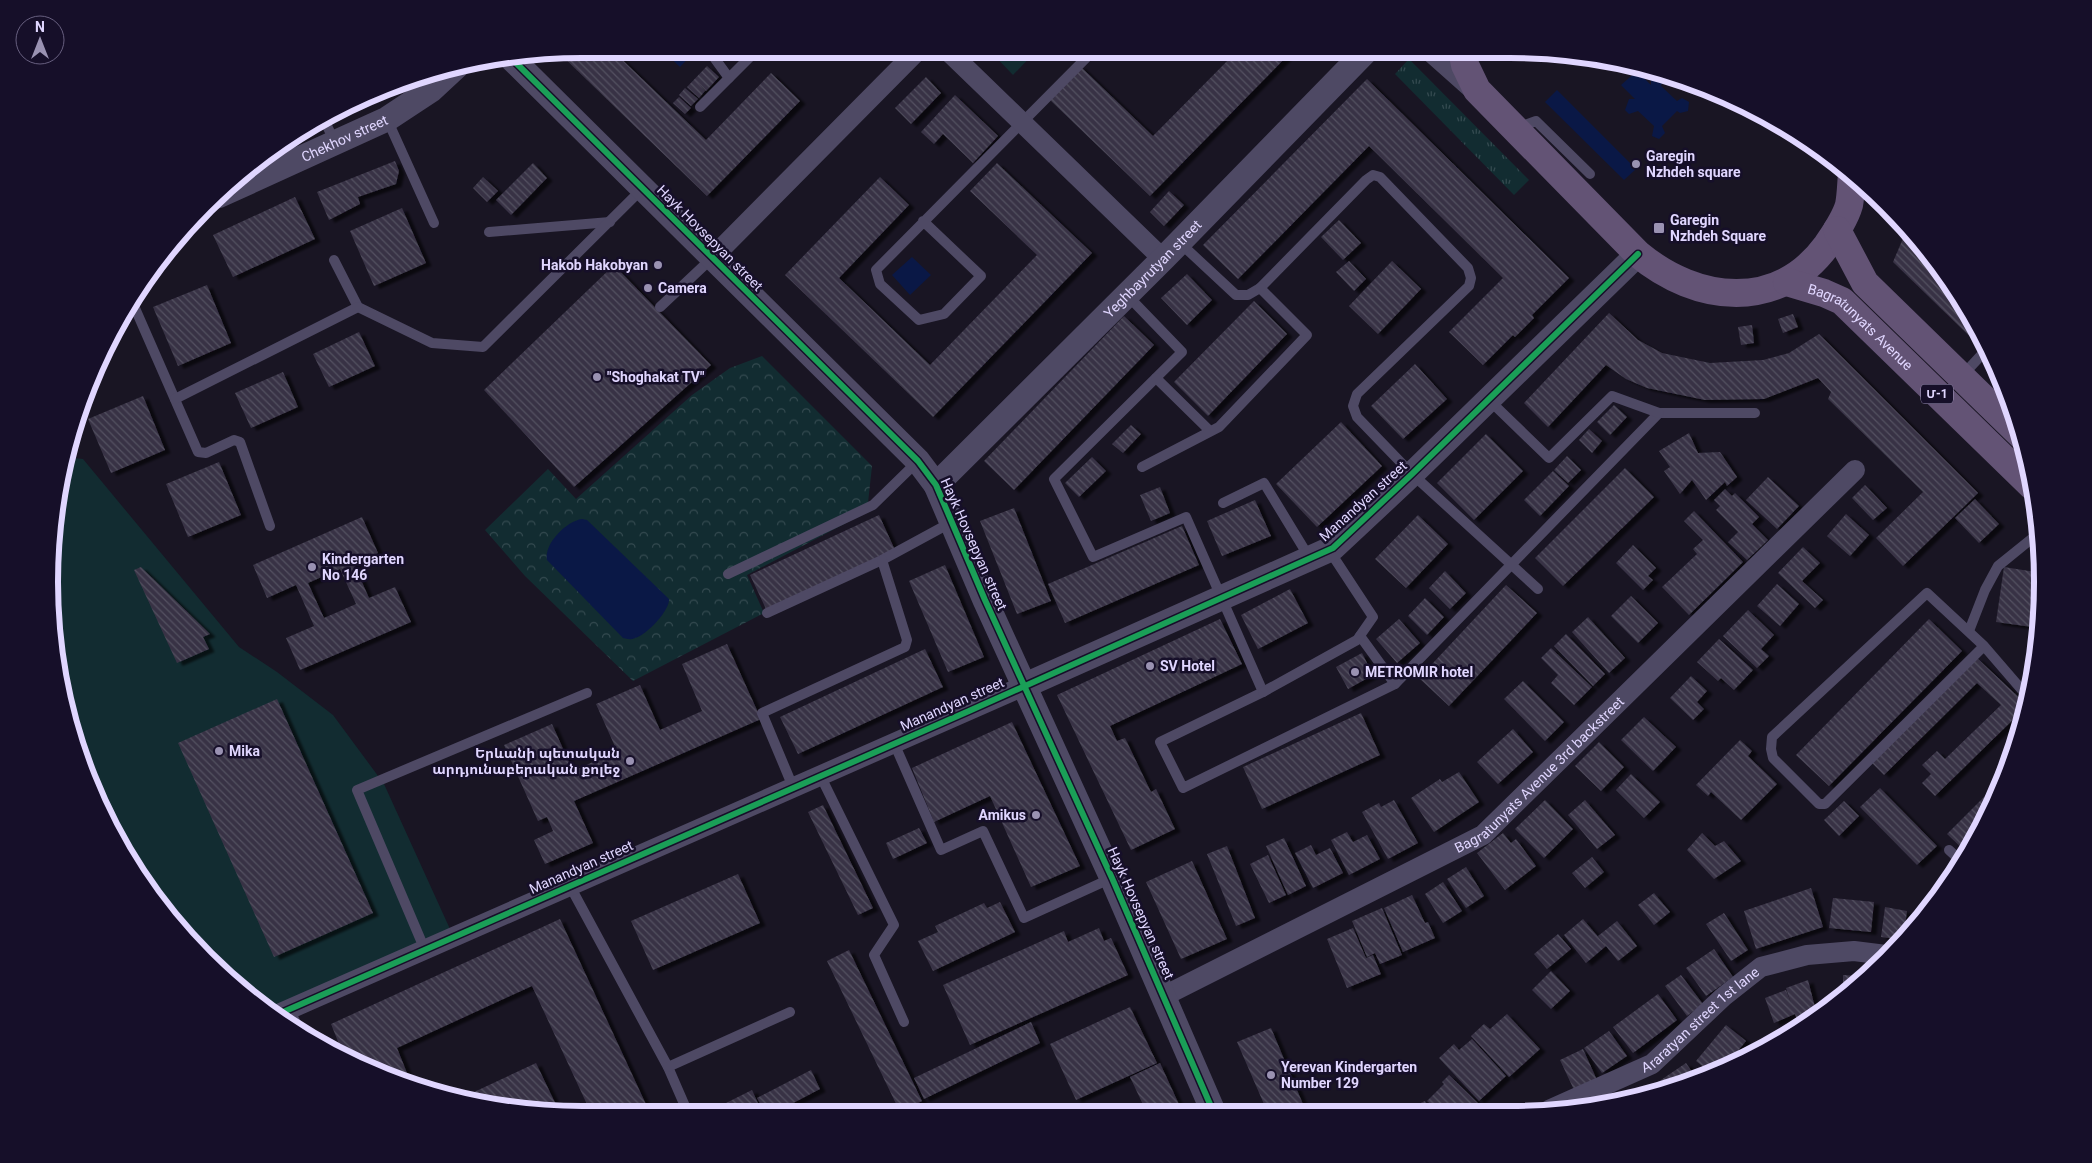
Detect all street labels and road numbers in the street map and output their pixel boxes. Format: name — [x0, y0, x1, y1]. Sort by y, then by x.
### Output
street label: Chekhov street — [299, 112, 391, 165]
street label: Hayk Hovsepyan street — [654, 182, 766, 294]
street label: Yeghbayrutyan street — [1101, 216, 1205, 321]
street label: Bagratunyats Avenue — [1806, 281, 1916, 373]
road number: Մ-1 — [1921, 384, 1953, 404]
street label: Manandyan street — [1316, 457, 1410, 544]
street label: Hayk Hovsepyan street — [938, 475, 1011, 613]
street label: Manandyan street — [898, 674, 1007, 734]
street label: Bagratunyats Avenue 3rd backstreet — [1452, 693, 1627, 856]
street label: Manandyan street — [527, 837, 636, 897]
street label: Hayk Hovsepyan street — [1105, 844, 1178, 982]
street label: Araratyan street 1st lane — [1639, 964, 1762, 1076]

